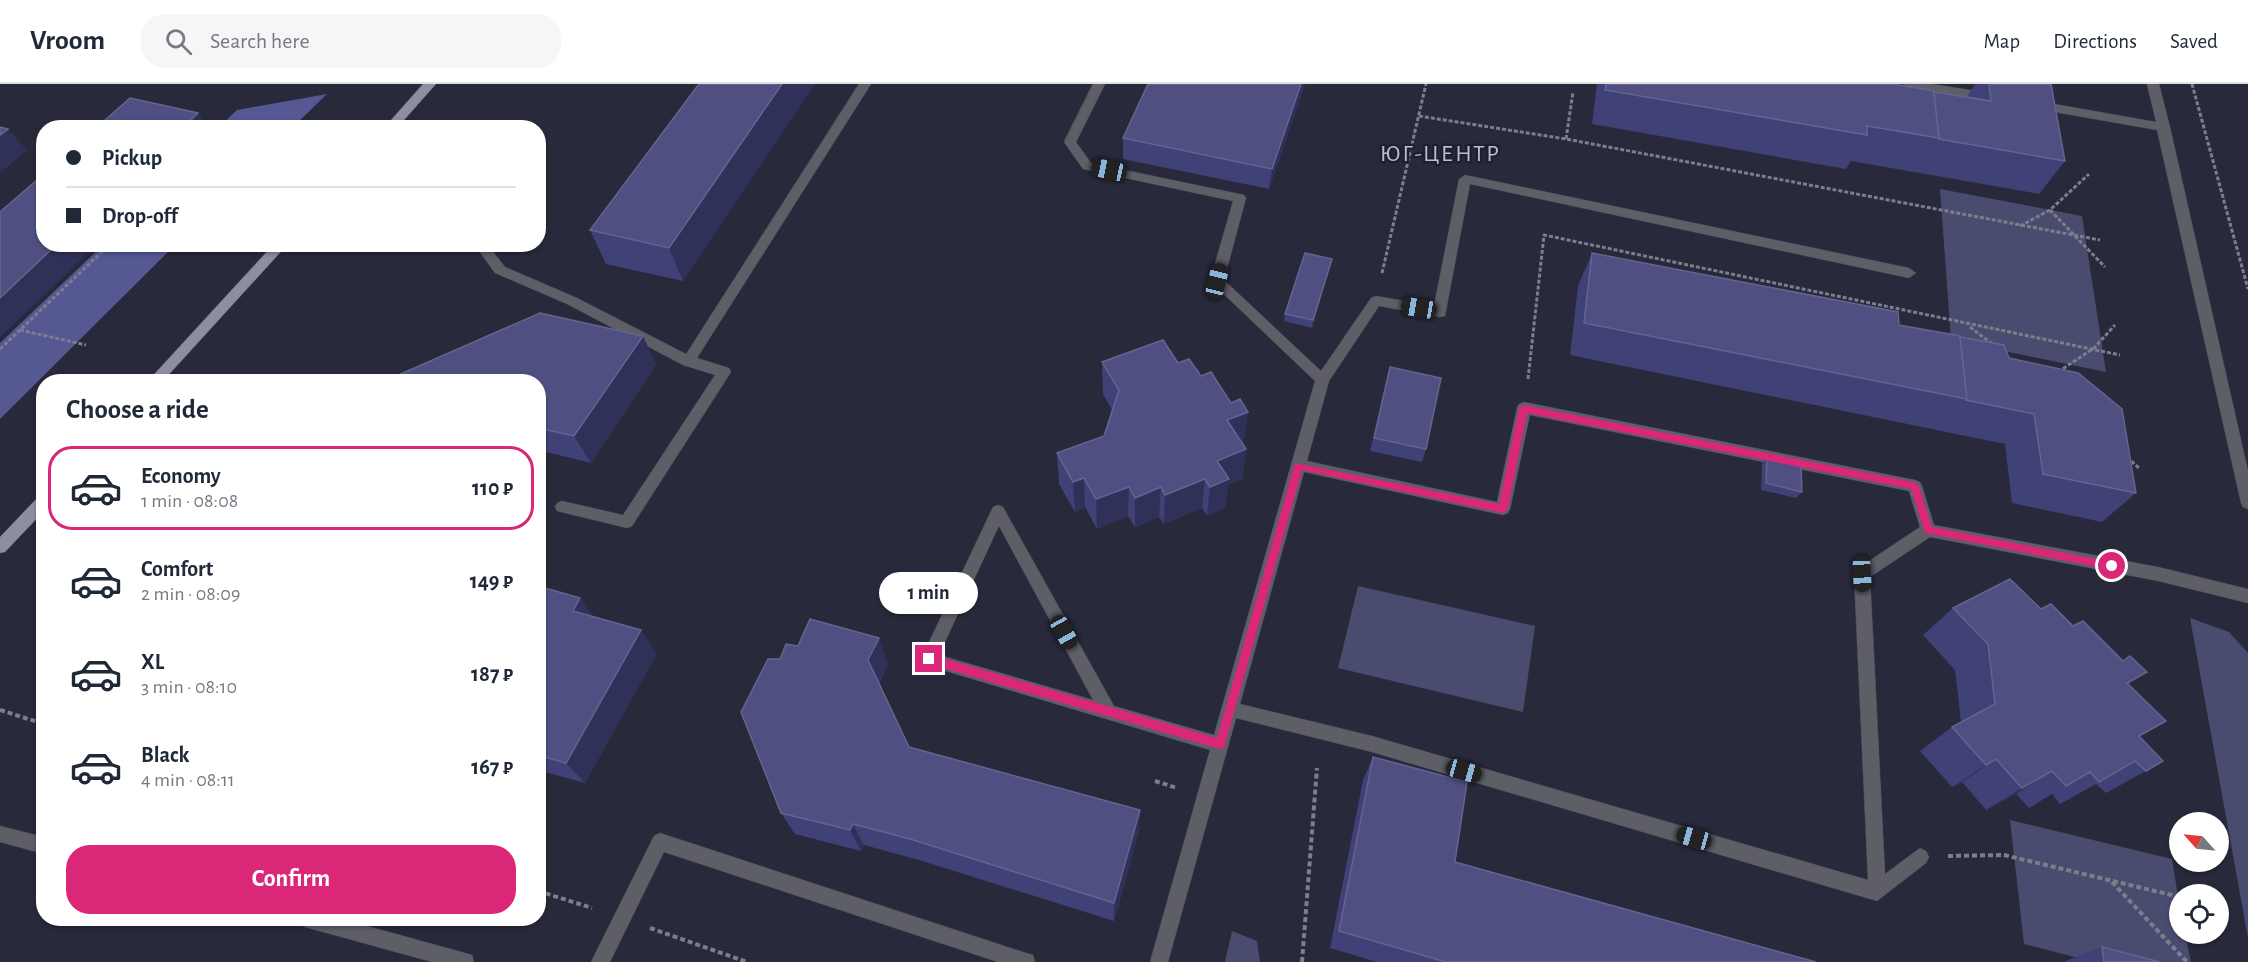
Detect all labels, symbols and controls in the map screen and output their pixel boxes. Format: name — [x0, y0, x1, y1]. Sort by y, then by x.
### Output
search box — [141, 14, 561, 68]
icon: search — [162, 25, 195, 58]
text: Vroom — [30, 27, 105, 55]
text: Search here — [210, 30, 310, 52]
text: Map — [1984, 31, 2020, 52]
text: Directions — [2053, 31, 2137, 52]
text: Saved — [2170, 31, 2218, 52]
district label: ЮГ-ЦЕНТР — [1380, 142, 1500, 166]
text: Pickup — [102, 147, 162, 169]
car — [1090, 157, 1128, 183]
text: Drop-off — [102, 205, 178, 227]
car — [1204, 261, 1230, 301]
car — [1400, 296, 1438, 320]
text: Choose a ride — [66, 396, 209, 423]
icon: car — [69, 461, 123, 515]
text: Economy — [141, 465, 221, 487]
text: 110 ₽ — [472, 477, 513, 499]
text: 1 min · 08:08 — [141, 491, 238, 511]
route start — [2098, 552, 2125, 579]
icon: car — [69, 554, 123, 608]
car — [1852, 556, 1872, 592]
text: Comfort — [141, 558, 213, 580]
text: 149 ₽ — [470, 570, 513, 592]
callout: 1 min — [880, 572, 978, 614]
text: 1 min — [907, 583, 950, 603]
text: 2 min · 08:09 — [141, 584, 240, 604]
car — [1047, 612, 1081, 652]
route end — [915, 645, 942, 672]
icon: car — [69, 647, 123, 701]
text: XL — [141, 651, 164, 673]
text: 187 ₽ — [471, 663, 513, 685]
text: 3 min · 08:10 — [141, 677, 237, 697]
icon: car — [69, 740, 123, 794]
text: Black — [141, 744, 189, 766]
text: 167 ₽ — [471, 756, 513, 778]
car — [1444, 757, 1484, 785]
text: 4 min · 08:11 — [141, 770, 235, 790]
north arrow — [2169, 812, 2229, 872]
map controls — [2169, 812, 2229, 944]
car — [1674, 824, 1714, 852]
button: Confirm — [66, 845, 516, 914]
button: locate — [2169, 884, 2229, 944]

